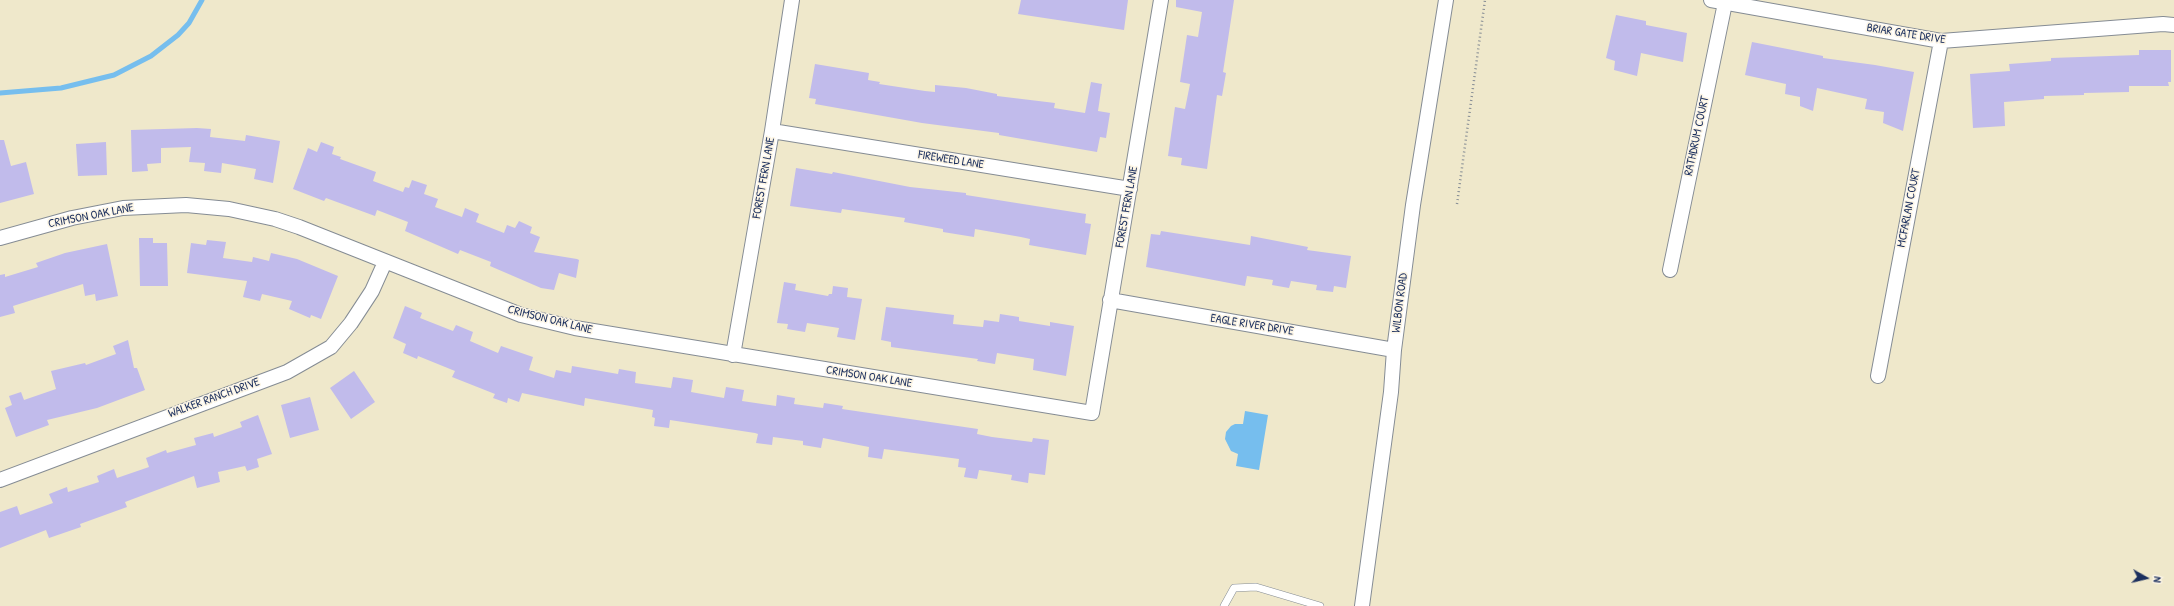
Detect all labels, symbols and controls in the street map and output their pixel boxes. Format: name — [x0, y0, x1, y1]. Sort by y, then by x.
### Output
street label: BRIAR GATE DRIVE — [1866, 21, 1946, 47]
street label: RATHDRUM COURT — [1682, 95, 1712, 177]
street label: FOREST FERN LANE — [750, 136, 778, 220]
street label: FIREWEED LANE — [917, 148, 985, 172]
street label: FOREST FERN LANE — [1113, 165, 1141, 249]
street label: MCFARLAN COURT — [1894, 167, 1924, 249]
street label: CRIMSON OAK LANE — [47, 201, 135, 231]
street label: WILBON ROAD — [1389, 272, 1411, 334]
street label: CRIMSON OAK LANE — [506, 303, 594, 337]
street label: EAGLE RIVER DRIVE — [1209, 311, 1295, 339]
street label: CRIMSON OAK LANE — [825, 363, 913, 391]
street label: WALKER RANCH DRIVE — [166, 375, 262, 421]
north arrow — [2126, 558, 2166, 598]
text: N — [2151, 576, 2165, 584]

